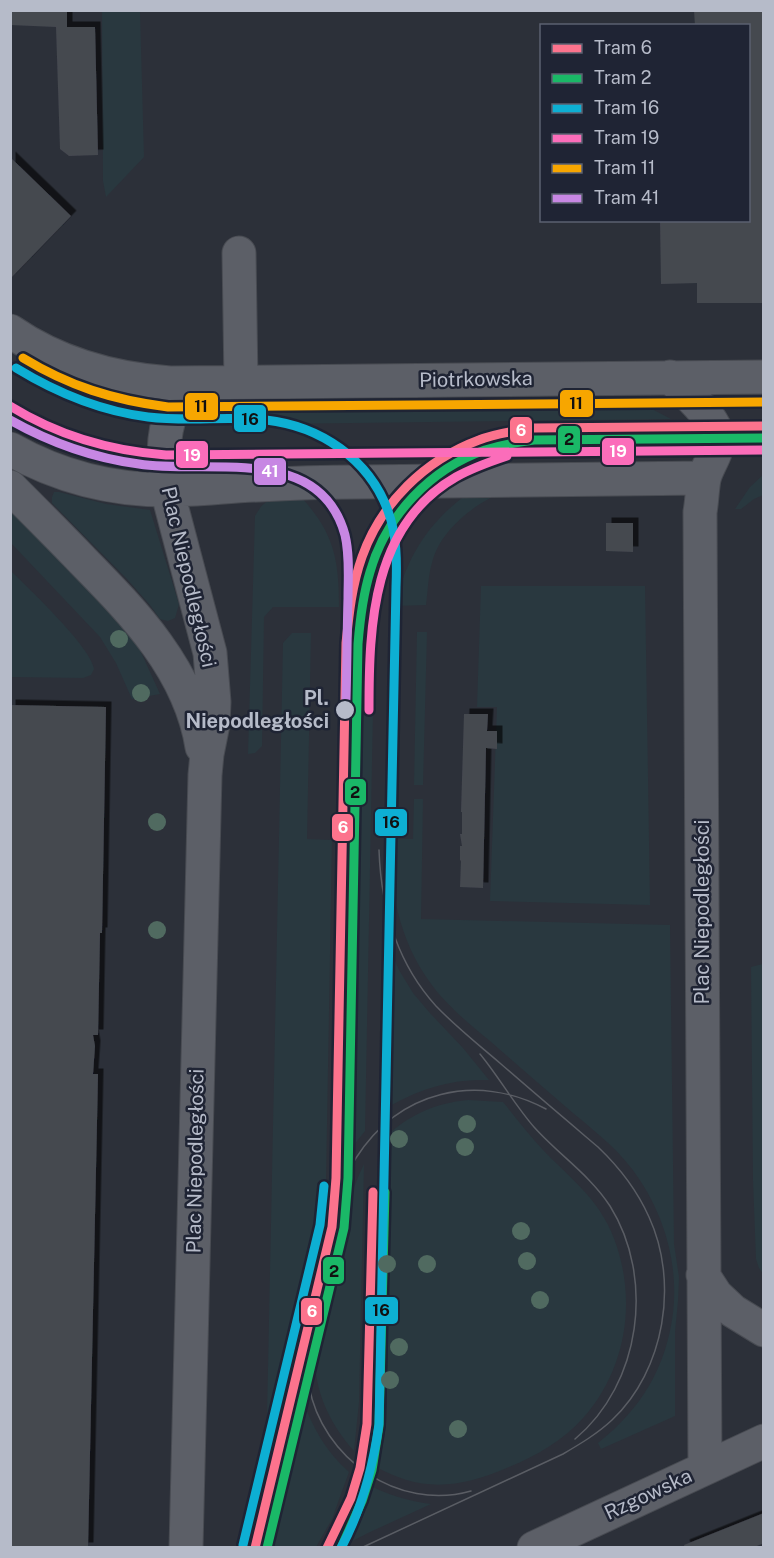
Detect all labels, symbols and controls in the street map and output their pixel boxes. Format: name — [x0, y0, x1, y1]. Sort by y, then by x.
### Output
legend — [540, 24, 750, 222]
text: Tram 6 — [594, 37, 652, 58]
text: Tram 2 — [594, 67, 651, 88]
text: Tram 16 — [594, 97, 659, 118]
text: Tram 19 — [594, 127, 659, 148]
text: Tram 11 — [594, 157, 655, 178]
text: Tram 41 — [594, 187, 659, 208]
street label: Piotrkowska — [419, 366, 533, 392]
line badge: 11 — [559, 389, 594, 418]
line badge: 11 — [184, 392, 219, 421]
text: 11 — [569, 394, 583, 413]
text: 11 — [194, 397, 208, 416]
line badge: 16 — [233, 404, 267, 433]
text: 16 — [241, 410, 259, 429]
line badge: 6 — [509, 416, 533, 444]
text: 6 — [516, 421, 526, 440]
line badge: 2 — [557, 425, 581, 454]
text: 2 — [564, 430, 574, 449]
line badge: 19 — [601, 437, 635, 466]
line badge: 19 — [175, 440, 209, 469]
text: 19 — [609, 442, 627, 461]
text: 19 — [183, 446, 201, 465]
line badge: 41 — [253, 457, 287, 486]
text: 41 — [261, 462, 279, 481]
street label: Plac Niepodległości — [157, 484, 221, 670]
place label: Pl. Niepodległości — [186, 686, 329, 733]
marker: Pl. Niepodległości — [334, 699, 356, 721]
line badge: 2 — [344, 778, 367, 806]
text: 2 — [350, 783, 360, 802]
line badge: 16 — [374, 808, 408, 837]
line badge: 6 — [331, 813, 354, 842]
text: 16 — [382, 813, 400, 832]
text: 6 — [338, 818, 348, 837]
street label: Plac Niepodległości — [690, 820, 714, 1004]
street label: Plac Niepodległości — [181, 1068, 209, 1254]
line badge: 2 — [322, 1256, 345, 1285]
text: 2 — [329, 1262, 339, 1281]
line badge: 16 — [364, 1296, 399, 1325]
line badge: 6 — [300, 1297, 323, 1326]
text: 16 — [372, 1301, 390, 1320]
text: 6 — [307, 1302, 317, 1321]
street label: Rzgowska — [600, 1463, 696, 1525]

